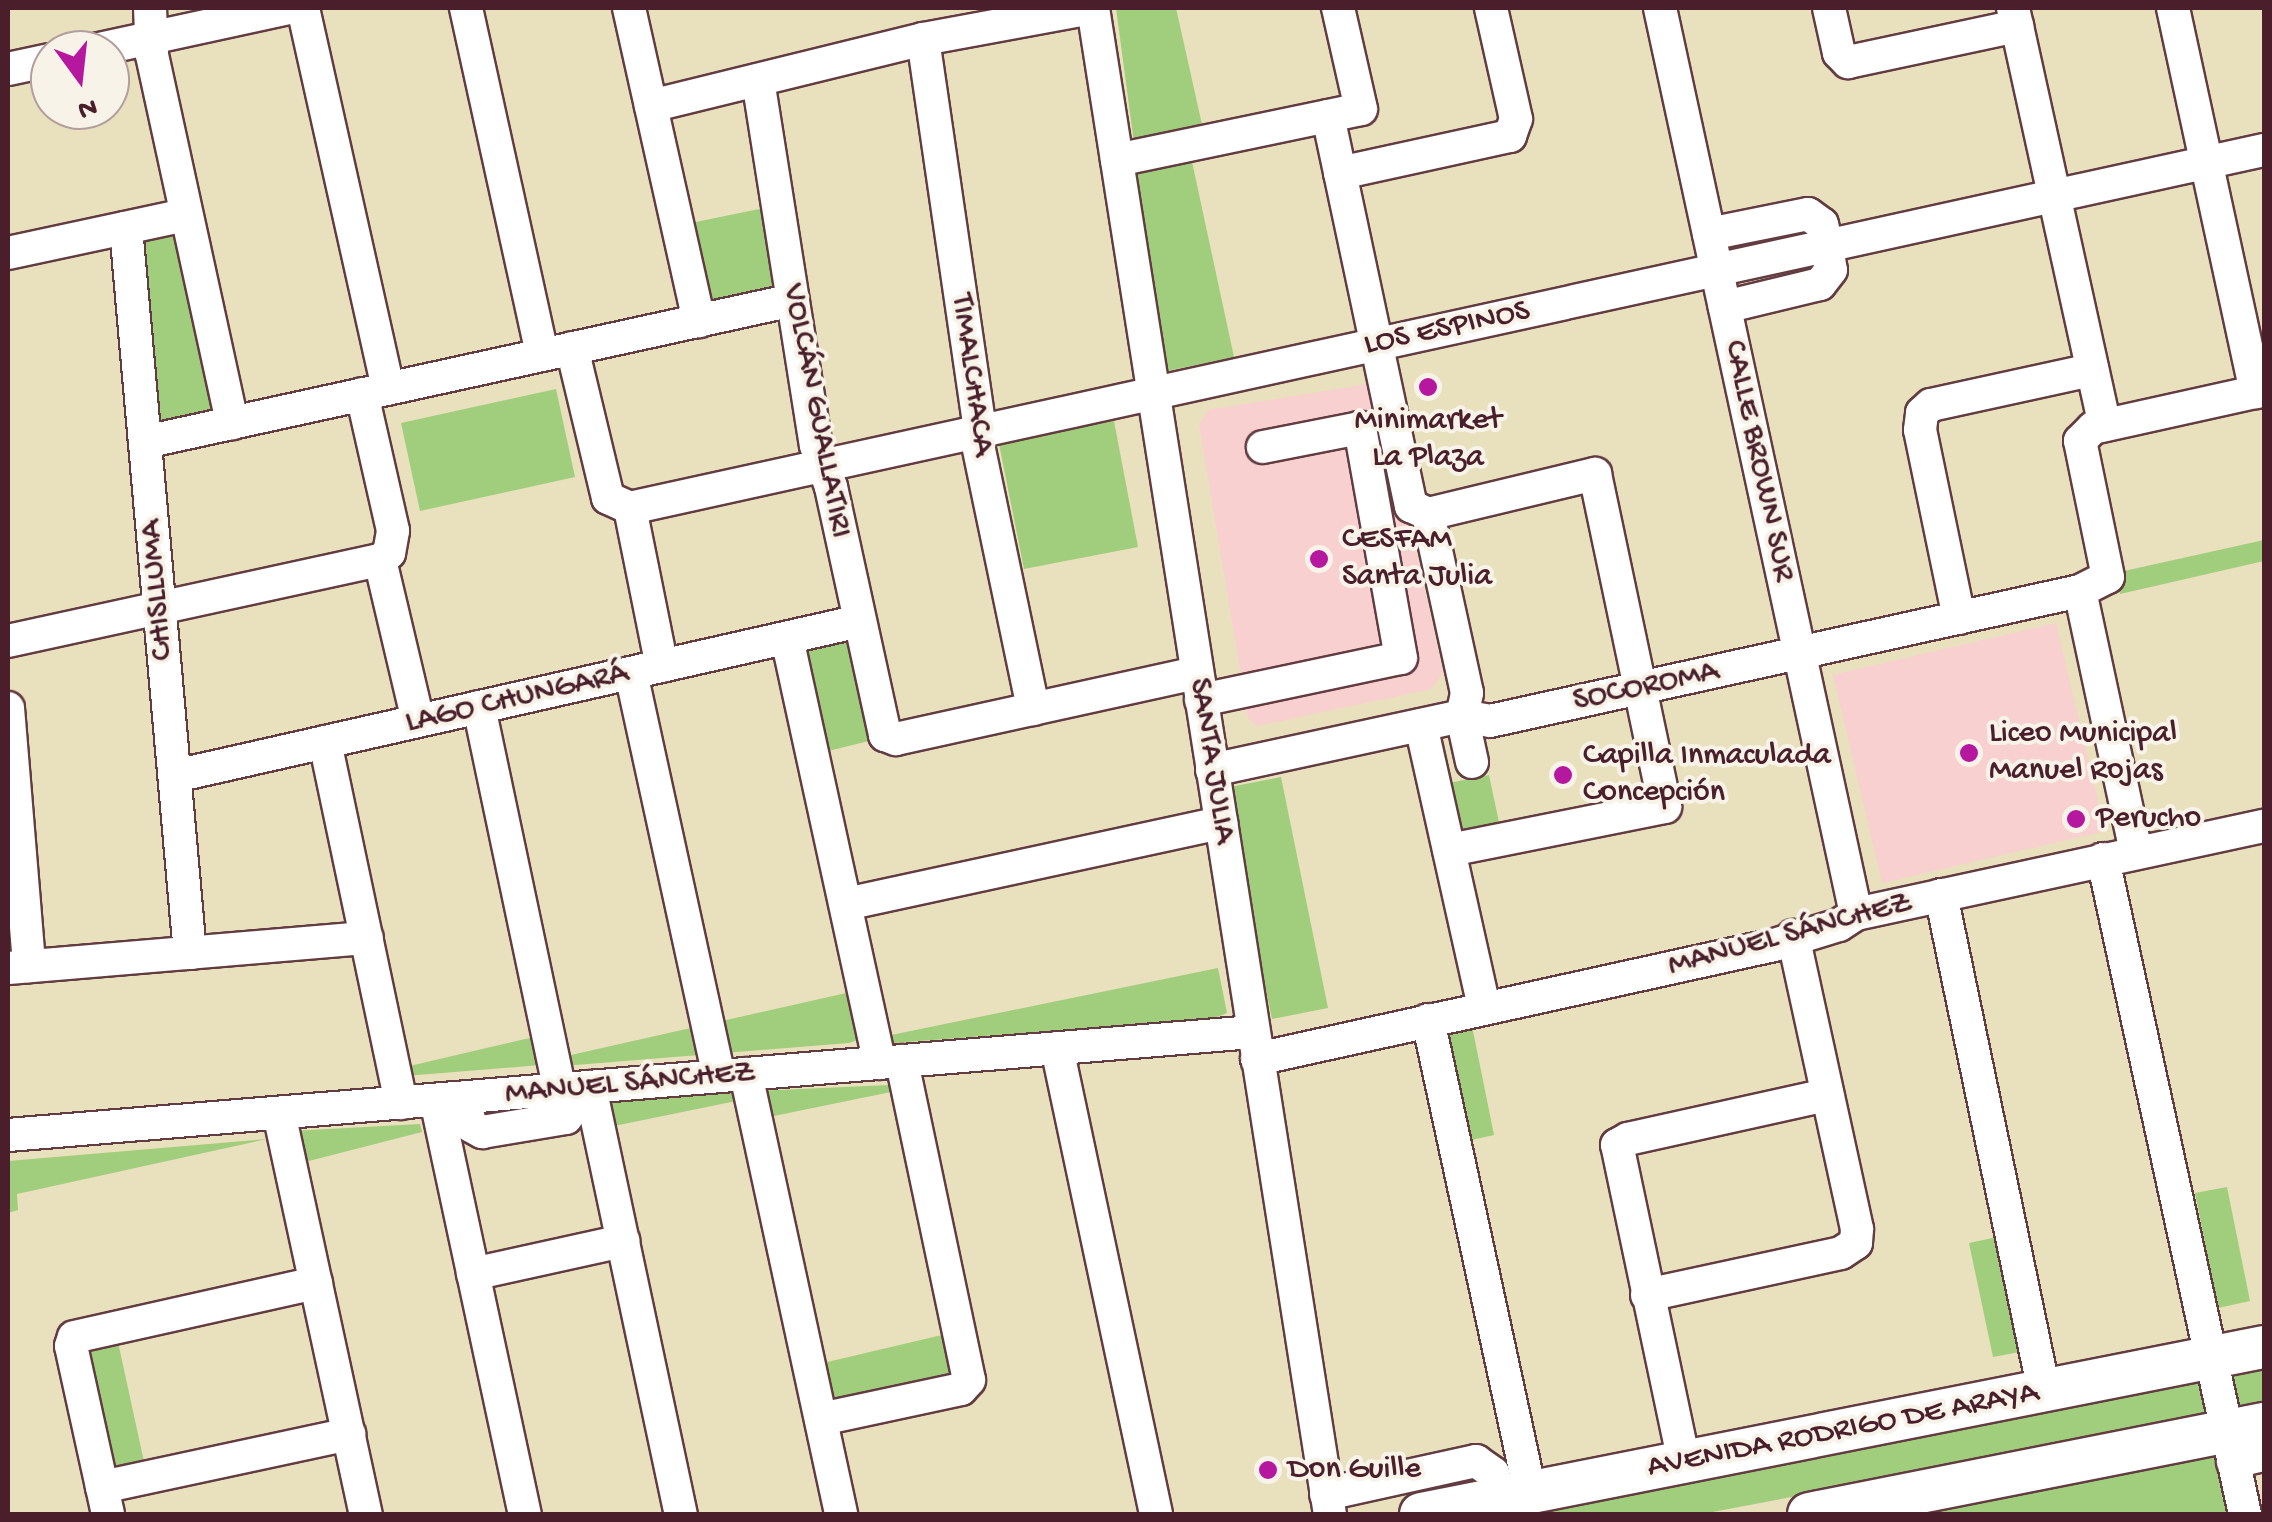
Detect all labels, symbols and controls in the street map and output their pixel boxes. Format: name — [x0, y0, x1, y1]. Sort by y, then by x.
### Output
north arrow — [30, 30, 130, 130]
text: N — [74, 89, 100, 126]
street label: VOLCÁN GUALLATIRI — [773, 281, 859, 541]
street label: TIMALCHACA — [941, 291, 1001, 459]
street label: LOS ESPINOS — [1361, 293, 1533, 365]
street label: CALLE BROWN SUR — [1714, 337, 1802, 585]
marker: Minimarket La Plaza — [1417, 376, 1439, 398]
place label: Minimarket La Plaza — [1355, 403, 1501, 478]
street label: CHISLLUMA — [133, 518, 183, 662]
place label: CESFAM Santa Julia — [1342, 522, 1492, 597]
marker: CESFAM Santa Julia — [1306, 546, 1332, 572]
street label: SOCOROMA — [1570, 653, 1722, 721]
street label: LAGO CHUNGARÁ — [402, 655, 632, 743]
street label: SANTA JULIA — [1179, 675, 1243, 847]
place label: Liceo Municipal Manuel Rojas — [1989, 716, 2177, 791]
place label: Capilla Inmaculada Concepción — [1583, 738, 1831, 813]
marker: Liceo Municipal Manuel Rojas — [1958, 742, 1980, 764]
marker: Capilla Inmaculada Concepción — [1552, 764, 1574, 786]
place label: Perucho — [2096, 800, 2201, 838]
marker: Perucho — [2065, 808, 2087, 830]
street label: MANUEL SÁNCHEZ — [1664, 884, 1916, 986]
street label: MANUEL SÁNCHEZ — [504, 1054, 756, 1114]
street label: AVENIDA RODRIGO DE ARAYA — [1644, 1374, 2042, 1488]
place label: Don Guille — [1288, 1451, 1421, 1489]
marker: Don Guille — [1257, 1459, 1279, 1481]

